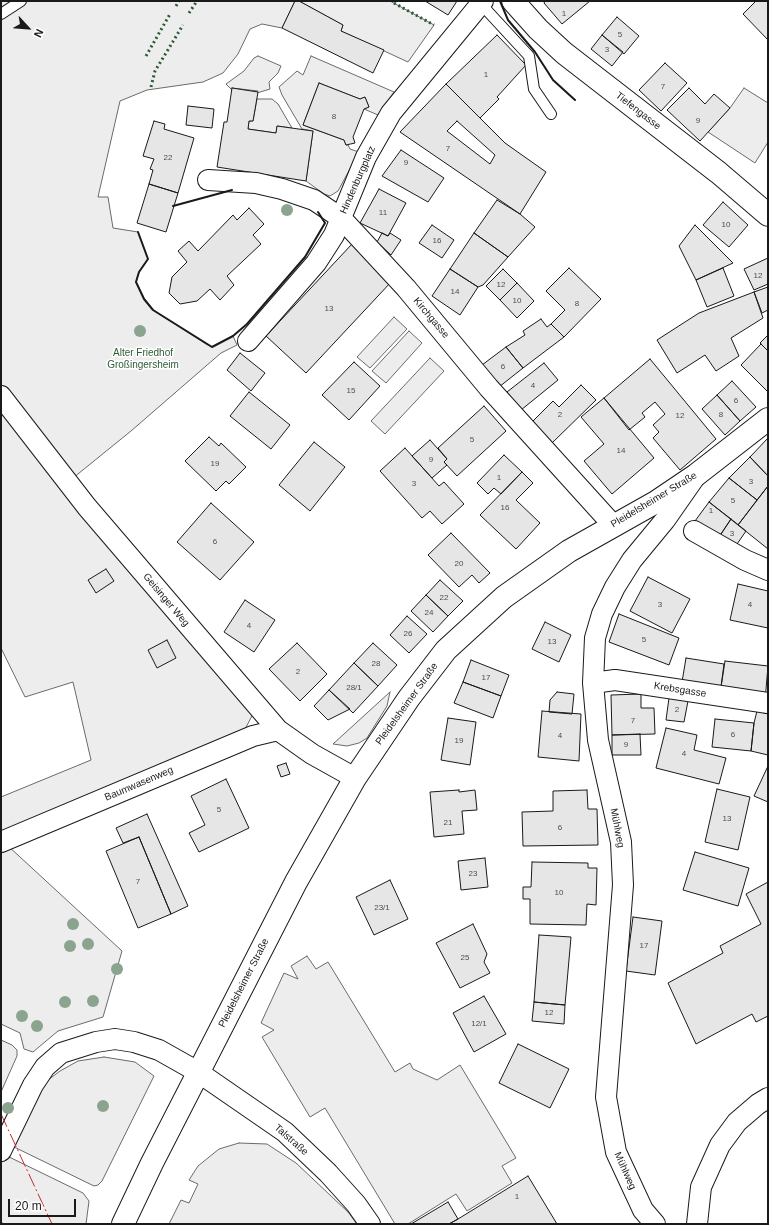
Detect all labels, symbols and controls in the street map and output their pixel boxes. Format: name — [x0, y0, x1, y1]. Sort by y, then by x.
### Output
north arrow — [8, 8, 48, 48]
house number: 1 — [562, 9, 566, 19]
text: N — [32, 27, 46, 39]
house number: 5 — [618, 30, 622, 40]
house number: 3 — [605, 45, 609, 55]
house number: 1 — [484, 70, 488, 80]
house number: 7 — [661, 82, 665, 92]
street label: Tiefengasse — [613, 90, 663, 132]
house number: 8 — [332, 112, 336, 122]
house number: 9 — [696, 116, 700, 126]
street label: Hindenburgplatz — [338, 144, 378, 216]
house number: 7 — [446, 144, 450, 154]
house number: 22 — [164, 153, 172, 163]
house number: 9 — [404, 158, 408, 168]
house number: 11 — [379, 208, 387, 218]
house number: 10 — [722, 220, 730, 230]
house number: 16 — [433, 236, 441, 246]
house number: 12 — [754, 271, 762, 281]
house number: 12 — [497, 280, 505, 290]
house number: 14 — [451, 287, 459, 297]
street label: Kirchgasse — [411, 295, 451, 341]
house number: 10 — [513, 296, 521, 306]
house number: 8 — [575, 299, 579, 309]
house number: 13 — [325, 304, 333, 314]
park label: Alter Friedhof Großingersheim — [107, 347, 179, 370]
house number: 6 — [501, 362, 505, 372]
house number: 4 — [531, 381, 535, 391]
house number: 15 — [347, 386, 355, 396]
house number: 6 — [734, 396, 738, 406]
house number: 2 — [558, 410, 562, 420]
house number: 8 — [719, 410, 723, 420]
house number: 12 — [676, 411, 684, 421]
house number: 5 — [470, 435, 474, 445]
house number: 14 — [617, 446, 625, 456]
house number: 9 — [429, 455, 433, 465]
house number: 19 — [211, 459, 219, 469]
street label: Pleidelsheimer Straße — [609, 470, 699, 530]
house number: 1 — [497, 473, 501, 483]
house number: 3 — [749, 477, 753, 487]
house number: 3 — [412, 479, 416, 489]
house number: 5 — [731, 496, 735, 506]
house number: 16 — [501, 503, 509, 513]
house number: 1 — [709, 506, 713, 516]
house number: 3 — [730, 529, 734, 539]
house number: 6 — [213, 537, 217, 547]
house number: 20 — [455, 559, 463, 569]
street label: Geisinger Weg — [140, 571, 192, 629]
house number: 22 — [440, 593, 448, 603]
house number: 3 — [658, 600, 662, 610]
house number: 4 — [748, 600, 752, 610]
house number: 24 — [425, 608, 433, 618]
house number: 4 — [247, 621, 251, 631]
house number: 26 — [404, 629, 412, 639]
house number: 5 — [642, 635, 646, 645]
house number: 13 — [548, 637, 556, 647]
house number: 28 — [372, 659, 380, 669]
street label: Pleidelsheimer Straße — [373, 661, 441, 747]
house number: 2 — [296, 667, 300, 677]
house number: 17 — [482, 673, 490, 683]
street label: Krebsgasse — [653, 680, 707, 700]
house number: 28/1 — [346, 683, 362, 693]
house number: 2 — [675, 705, 679, 715]
house number: 7 — [631, 716, 635, 726]
house number: 6 — [731, 730, 735, 740]
house number: 4 — [558, 731, 562, 741]
house number: 19 — [455, 736, 463, 746]
house number: 9 — [624, 740, 628, 750]
house number: 4 — [682, 749, 686, 759]
street label: Baumwasenweg — [103, 764, 175, 804]
house number: 5 — [217, 805, 221, 815]
street label: Mühlweg — [607, 807, 627, 849]
house number: 13 — [723, 814, 731, 824]
house number: 21 — [444, 818, 452, 828]
house number: 6 — [558, 823, 562, 833]
house number: 23 — [469, 869, 477, 879]
house number: 7 — [136, 877, 140, 887]
house number: 10 — [555, 888, 563, 898]
house number: 23/1 — [374, 903, 390, 913]
street label: Pleidelsheimer Straße — [216, 936, 272, 1030]
house number: 17 — [640, 941, 648, 951]
house number: 25 — [461, 953, 469, 963]
house number: 12 — [545, 1008, 553, 1018]
house number: 12/1 — [471, 1019, 487, 1029]
street label: Talstraße — [272, 1122, 310, 1158]
street label: Mühlweg — [611, 1150, 639, 1192]
scale bar — [10, 1191, 78, 1217]
house number: 1 — [515, 1192, 519, 1202]
text: 20 m — [15, 1199, 42, 1213]

